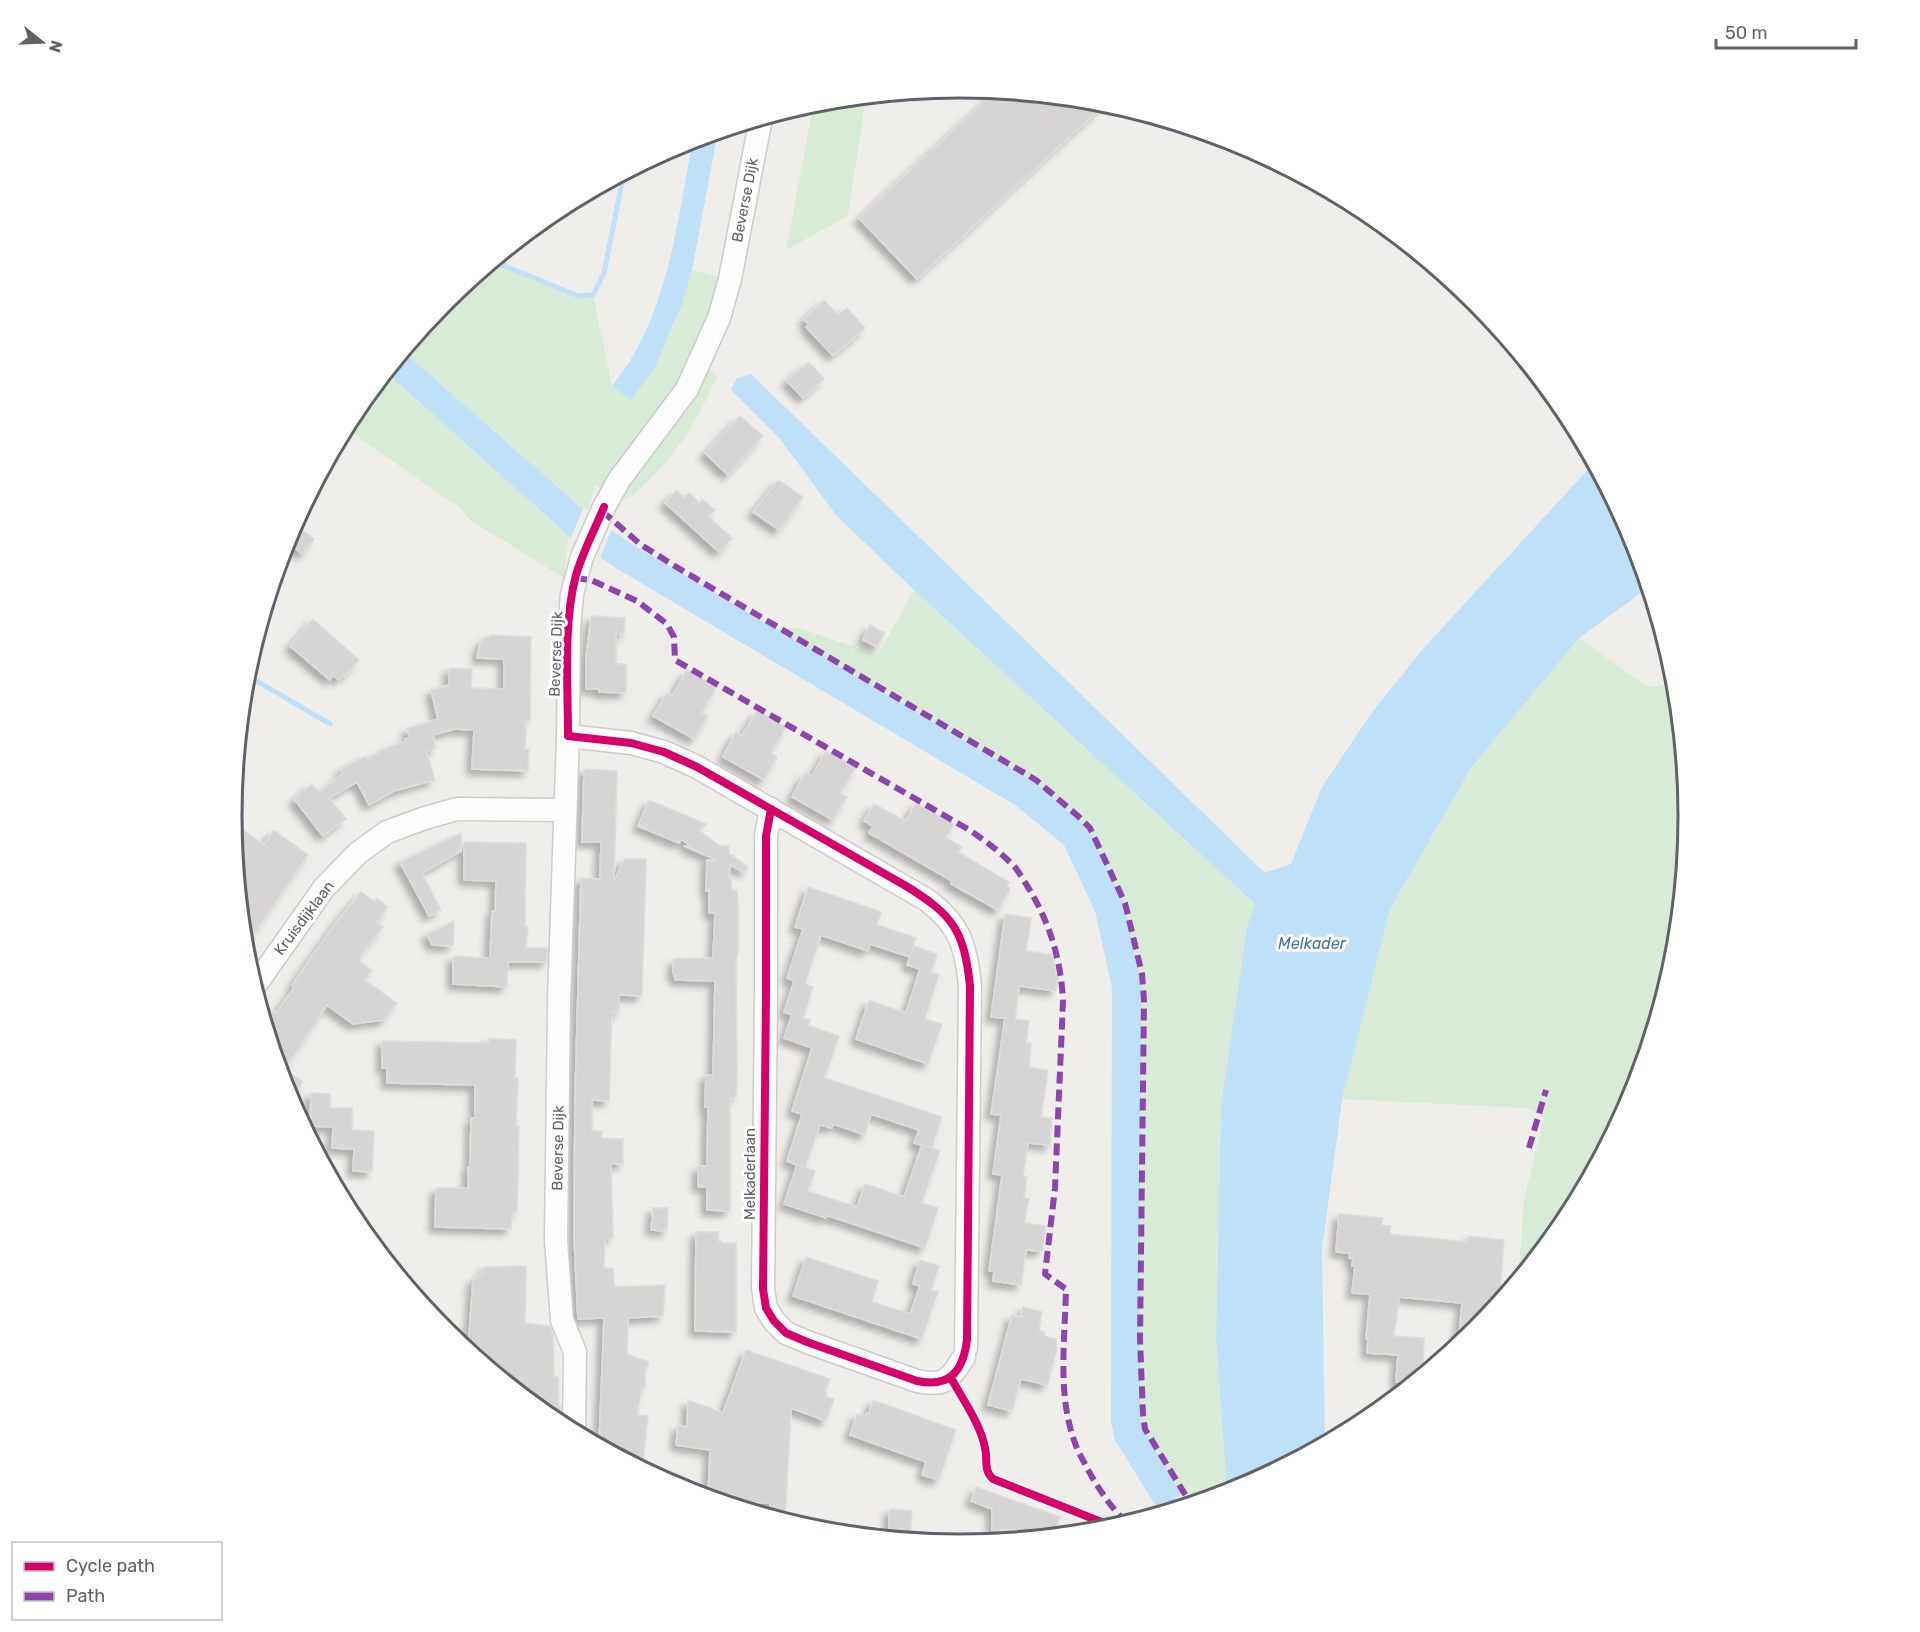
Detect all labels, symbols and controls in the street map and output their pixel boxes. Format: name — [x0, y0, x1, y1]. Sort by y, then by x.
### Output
north arrow — [12, 12, 72, 72]
scale bar — [1716, 12, 1856, 50]
text: 50 m — [1725, 22, 1768, 44]
text: N — [45, 38, 67, 55]
street label: Beverse Dijk — [728, 156, 762, 244]
street label: Beverse Dijk — [546, 611, 566, 697]
street label: Kruisdijklaan — [270, 877, 338, 959]
water label: Melkader — [1278, 934, 1347, 953]
street label: Beverse Dijk — [548, 1105, 568, 1191]
street label: Melkaderlaan — [741, 1128, 759, 1220]
legend — [12, 1542, 222, 1620]
text: Cycle path — [66, 1555, 155, 1577]
text: Path — [66, 1585, 105, 1607]

